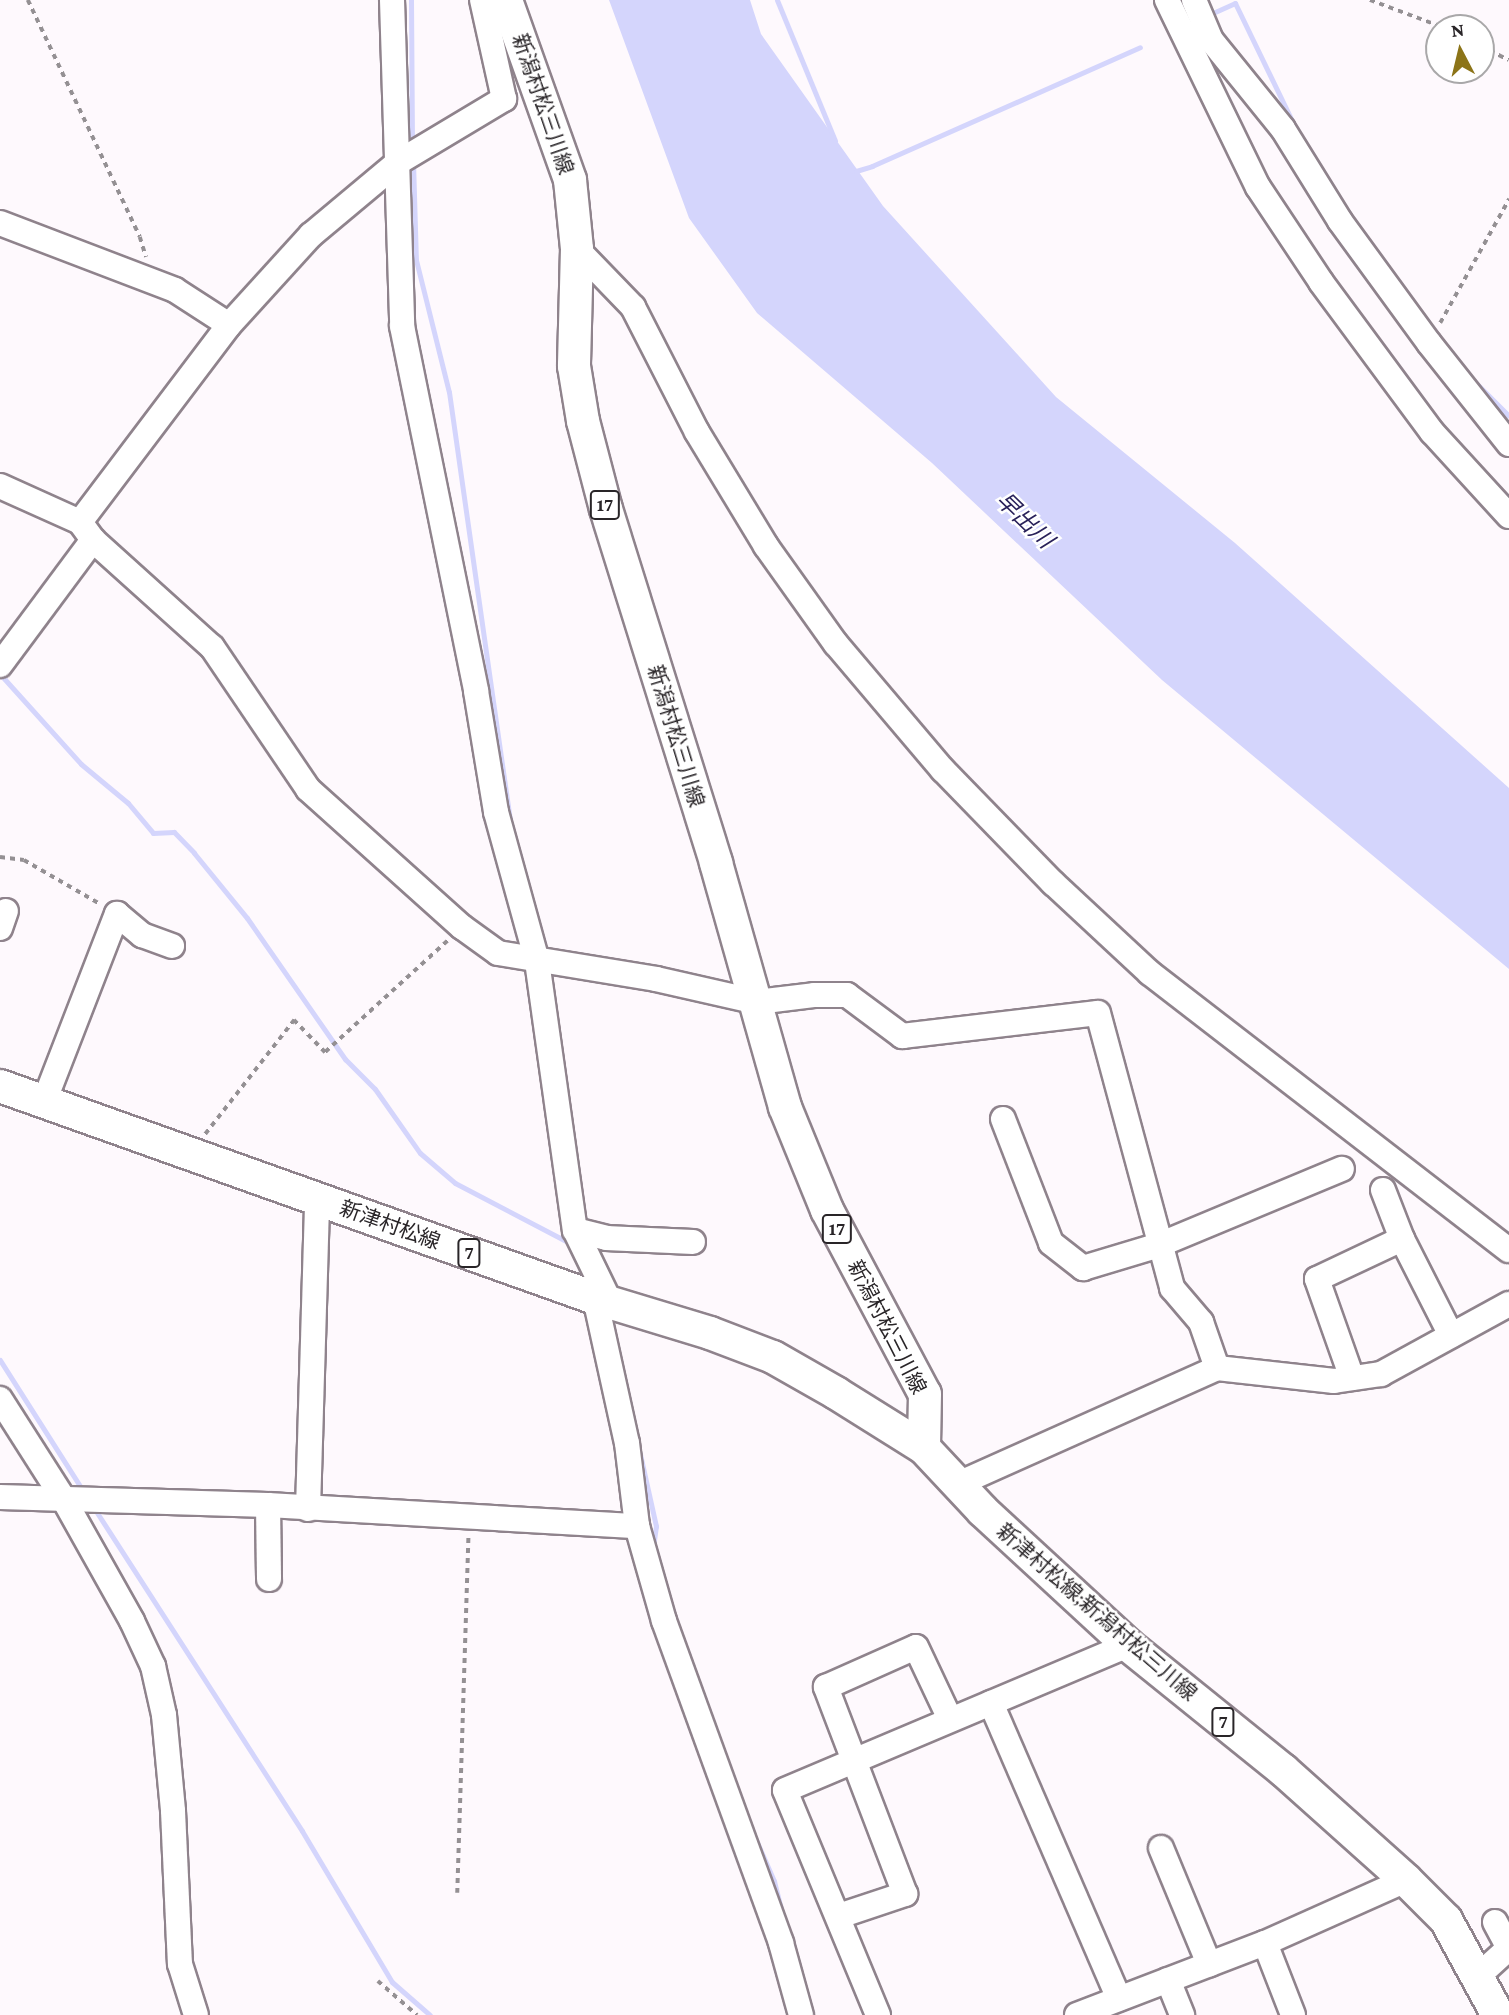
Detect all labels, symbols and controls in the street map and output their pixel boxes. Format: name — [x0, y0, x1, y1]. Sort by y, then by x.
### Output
north arrow — [1425, 14, 1495, 84]
text: N — [1450, 18, 1465, 41]
street label: 新潟村松三川線 — [507, 30, 579, 178]
water label: 早出川 — [991, 486, 1059, 554]
road number: 17 — [589, 490, 621, 520]
street label: 新潟村松三川線 — [642, 662, 710, 810]
street label: 新津村松線 — [336, 1195, 444, 1255]
road number: 17 — [821, 1214, 853, 1245]
road number: 7 — [457, 1238, 481, 1268]
street label: 新潟村松三川線 — [842, 1256, 932, 1398]
street label: 新津村松線;新潟村松三川線 — [992, 1518, 1202, 1706]
road number: 7 — [1211, 1706, 1235, 1738]

